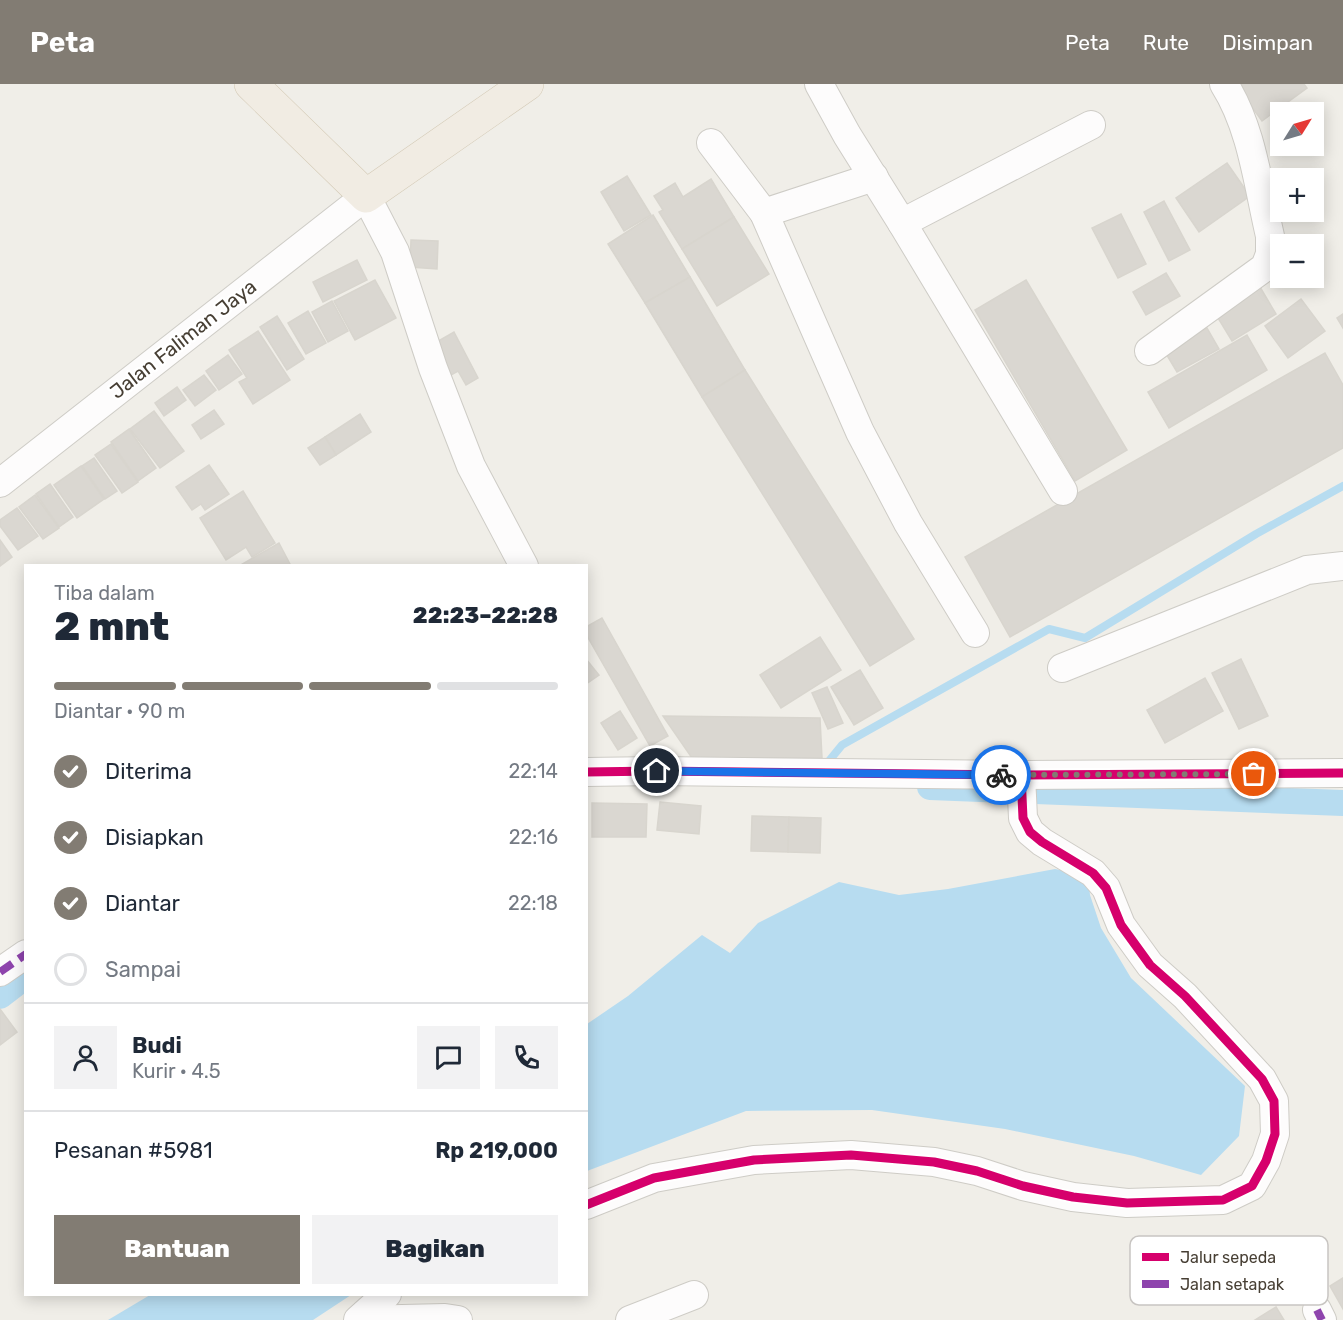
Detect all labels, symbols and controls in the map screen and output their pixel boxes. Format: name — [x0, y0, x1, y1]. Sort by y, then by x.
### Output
text: Peta — [30, 26, 95, 59]
text: Peta — [1065, 30, 1110, 55]
text: Rute — [1143, 30, 1189, 55]
text: Disimpan — [1222, 30, 1313, 55]
north arrow — [1270, 102, 1324, 156]
map controls — [1270, 102, 1324, 288]
button: + — [1270, 168, 1324, 222]
button: − — [1270, 234, 1324, 288]
street label: Jalan Faliman Jaya — [105, 274, 261, 404]
text: Tiba dalam — [54, 581, 155, 605]
text: 22:23–22:28 — [413, 602, 558, 629]
text: 2 mnt — [54, 604, 169, 650]
text: Diantar · 90 m — [54, 699, 185, 723]
pin — [631, 745, 682, 796]
courier — [971, 745, 1031, 805]
pin — [1228, 748, 1279, 799]
icon: home — [640, 754, 673, 787]
icon: check — [54, 755, 87, 788]
icon: bag — [1237, 757, 1270, 790]
text: Diterima — [105, 758, 192, 785]
text: 22:14 — [508, 759, 558, 783]
icon: bike — [985, 759, 1018, 792]
icon: check — [54, 821, 87, 854]
text: Disiapkan — [105, 824, 204, 851]
text: 22:16 — [509, 825, 558, 849]
icon: check — [54, 887, 87, 920]
text: Diantar — [105, 890, 180, 917]
text: 22:18 — [508, 891, 558, 915]
text: Sampai — [105, 956, 181, 983]
button: person — [54, 1026, 117, 1089]
button: chat — [417, 1026, 480, 1089]
button: phone — [495, 1026, 558, 1089]
text: Budi — [132, 1032, 182, 1059]
text: Kurir · 4.5 — [132, 1059, 221, 1083]
text: Pesanan #5981 — [54, 1137, 213, 1164]
text: Rp 219,000 — [435, 1137, 558, 1164]
button: Bantuan — [54, 1215, 300, 1284]
button: Bagikan — [312, 1215, 558, 1284]
legend — [1130, 1236, 1328, 1305]
text: Jalur sepeda — [1180, 1248, 1276, 1267]
text: Jalan setapak — [1180, 1275, 1285, 1294]

